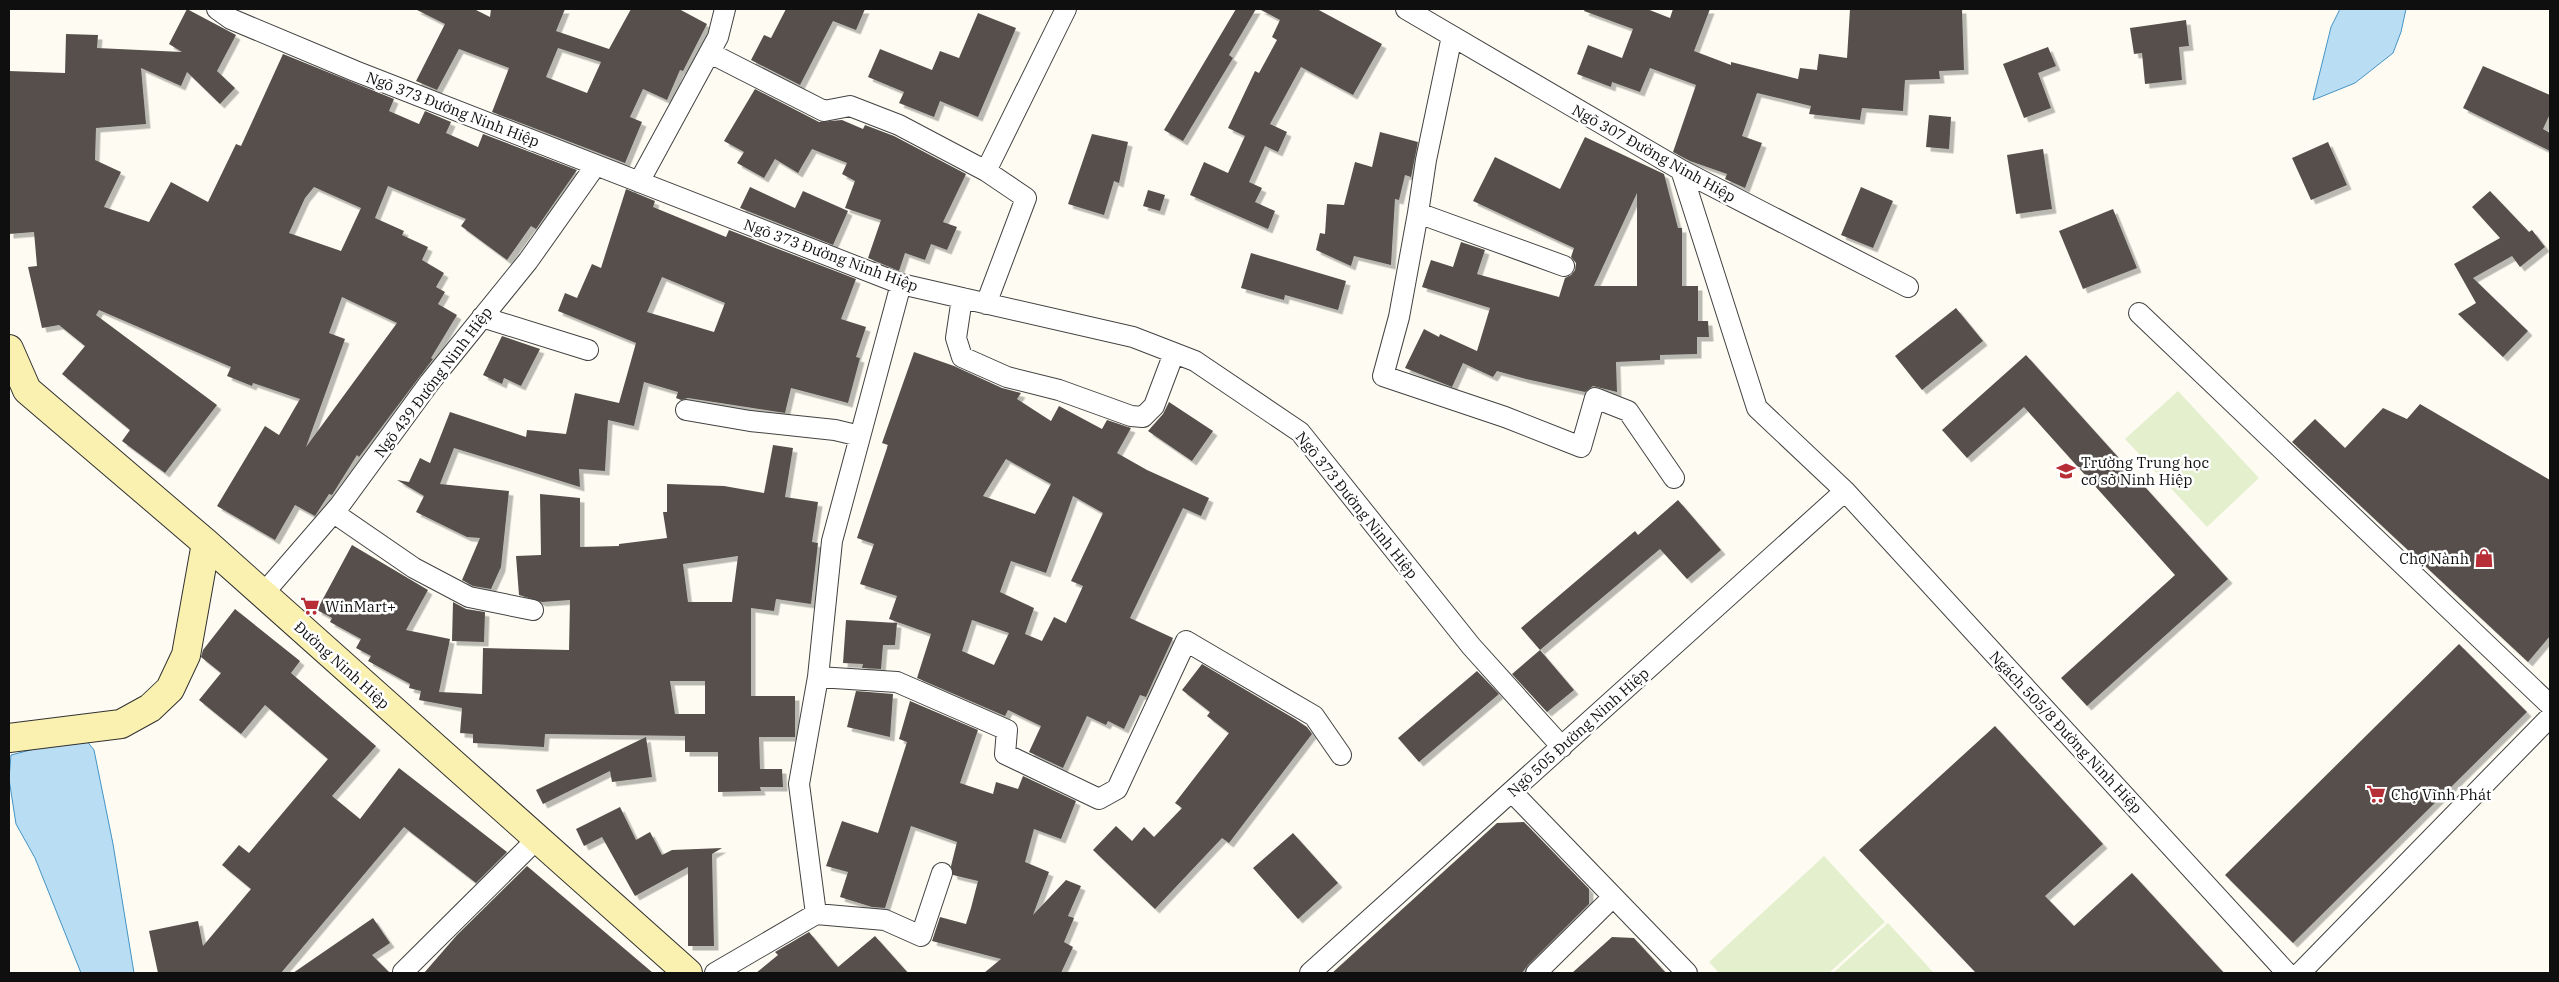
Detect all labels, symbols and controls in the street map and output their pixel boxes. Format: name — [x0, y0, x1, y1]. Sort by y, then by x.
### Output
street label: Ngõ 373 Đường Ninh Hiệp — [364, 67, 542, 151]
street label: Ngõ 307 Đường Ninh Hiệp — [1569, 100, 1739, 206]
street label: Ngõ 373 Đường Ninh Hiệp — [741, 215, 921, 295]
street label: Ngõ 439 Đường Ninh Hiệp — [370, 303, 496, 461]
street label: Ngõ 373 Đường Ninh Hiệp — [1292, 427, 1422, 583]
place label: Trường Trung học cơ sở Ninh Hiệp — [2081, 453, 2209, 489]
school or university icon: Trường Trung học cơ sở Ninh Hiệp — [2055, 460, 2077, 482]
shop icon: Chợ Nành — [2473, 547, 2495, 569]
place label: Chợ Nành — [2399, 549, 2469, 568]
supermarket icon: WinMart+ — [299, 595, 321, 617]
place label: WinMart+ — [325, 597, 396, 616]
street label: Đường Ninh Hiệp — [290, 617, 394, 713]
street label: Ngách 505/8 Đường Ninh Hiệp — [1986, 647, 2146, 817]
street label: Ngõ 505 Đường Ninh Hiệp — [1503, 663, 1653, 801]
supermarket icon: Chợ Vĩnh Phát — [2365, 783, 2387, 805]
place label: Chợ Vĩnh Phát — [2391, 785, 2491, 804]

